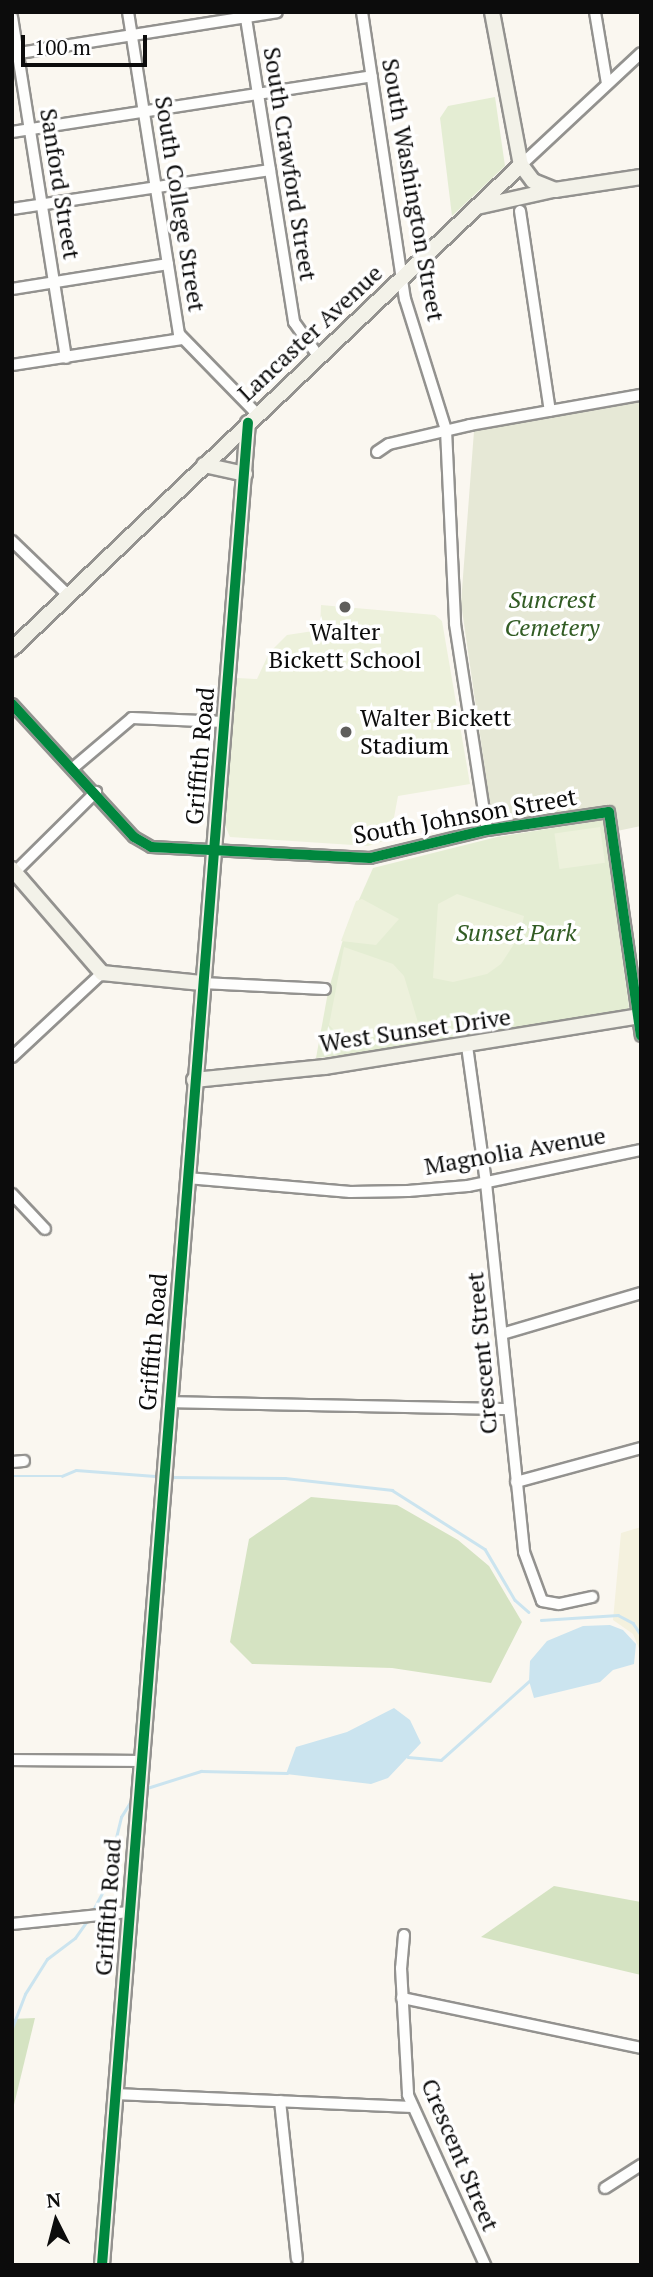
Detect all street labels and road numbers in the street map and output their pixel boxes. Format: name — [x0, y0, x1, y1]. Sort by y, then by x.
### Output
street label: South Crawford Street — [257, 45, 323, 283]
street label: South Washington Street — [376, 56, 450, 324]
street label: South College Street — [149, 94, 211, 314]
street label: Sanford Street — [34, 106, 86, 262]
street label: Lancaster Avenue — [231, 258, 389, 408]
street label: Griffith Road — [180, 686, 220, 826]
street label: South Johnson Street — [351, 782, 579, 850]
street label: West Sunset Drive — [317, 1002, 513, 1058]
street label: Magnolia Avenue — [422, 1121, 608, 1181]
street label: Crescent Street — [461, 1271, 503, 1435]
street label: Griffith Road — [133, 1272, 173, 1412]
street label: Griffith Road — [89, 1837, 127, 1977]
street label: Crescent Street — [415, 2074, 505, 2236]

